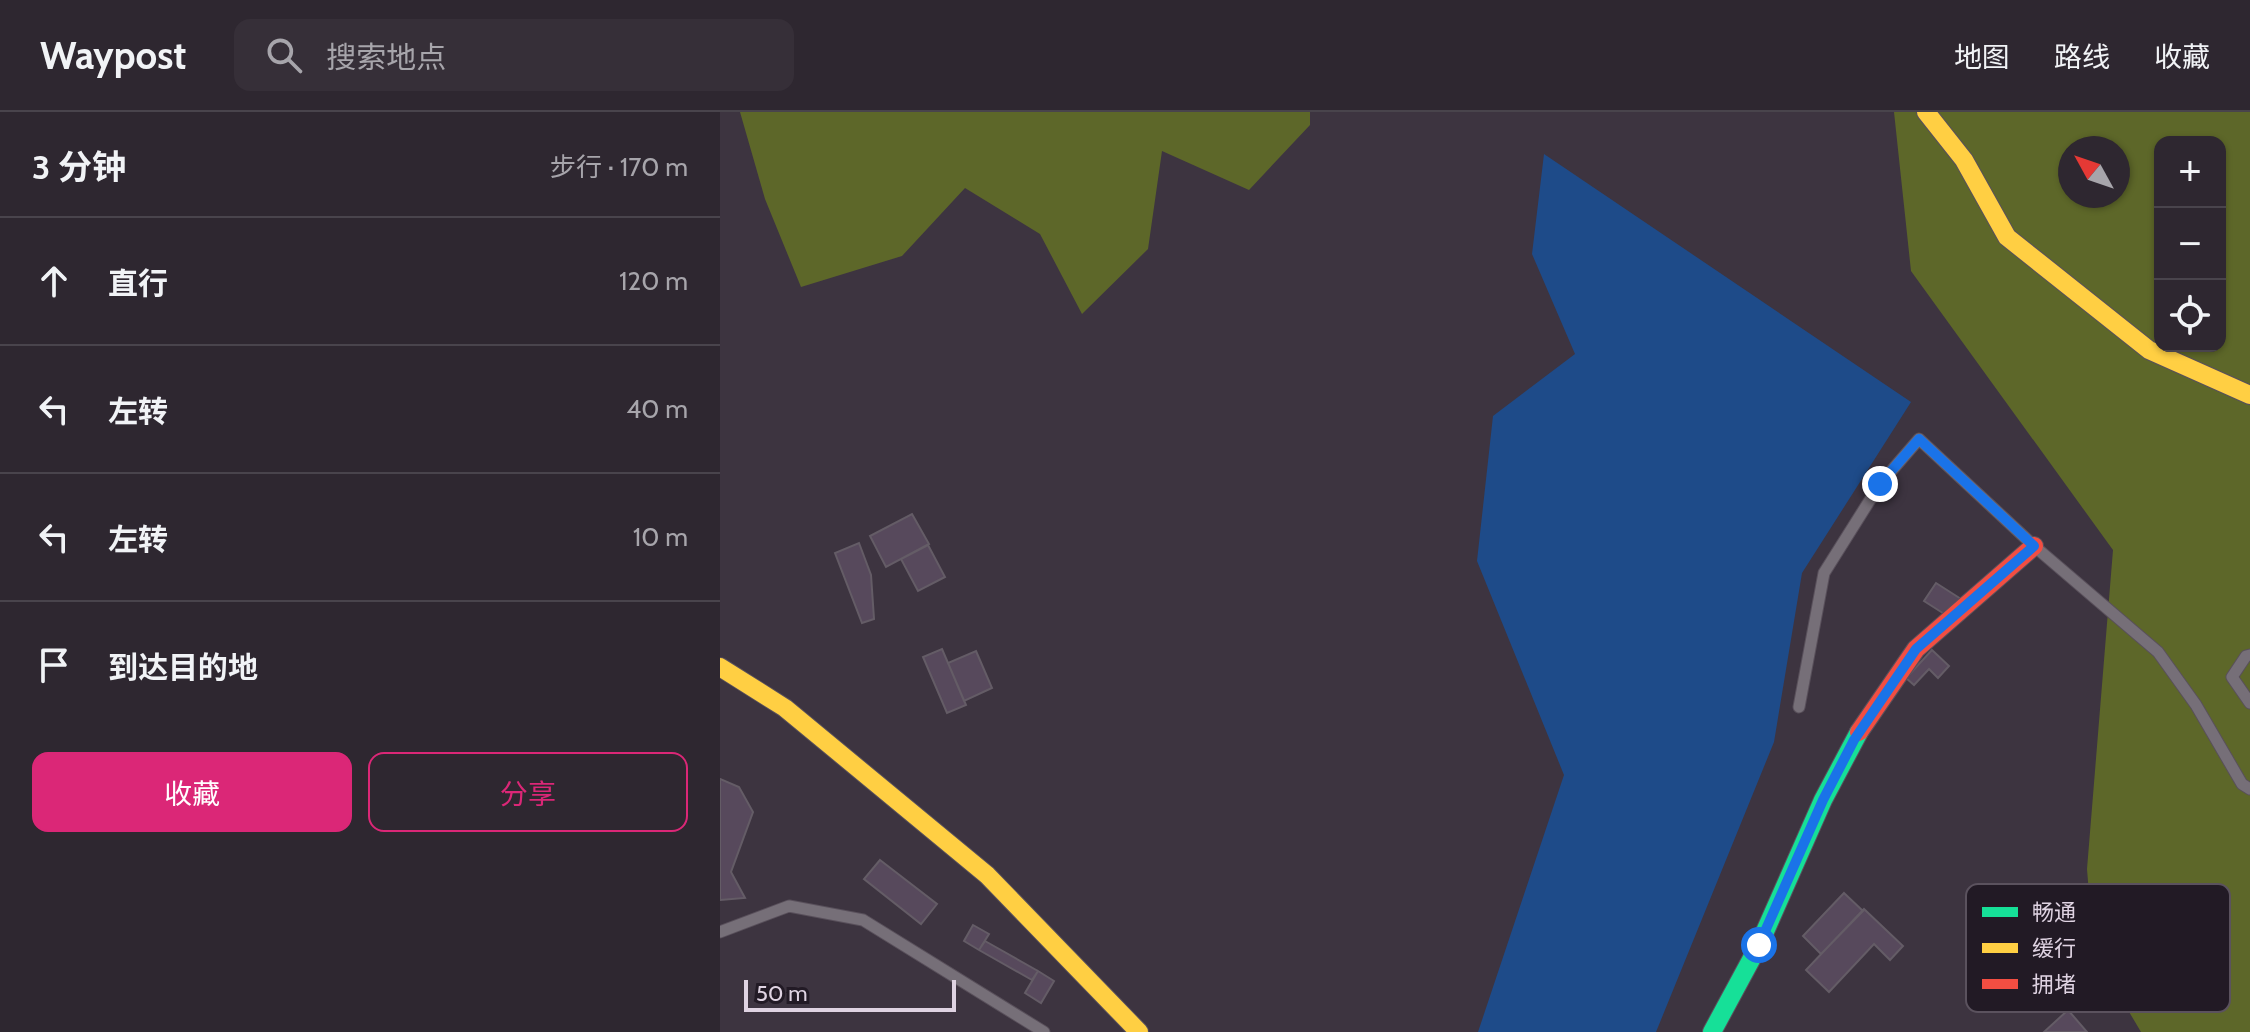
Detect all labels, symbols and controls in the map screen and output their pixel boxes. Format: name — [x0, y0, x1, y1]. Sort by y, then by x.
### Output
search box — [234, 19, 794, 91]
text: Waypost — [40, 32, 186, 79]
icon: search — [262, 33, 306, 77]
text: 搜索地点 — [326, 39, 446, 76]
text: 地图 — [1954, 40, 2010, 74]
text: 路线 — [2054, 40, 2110, 74]
text: 收藏 — [2154, 40, 2210, 74]
north arrow — [2058, 136, 2130, 208]
map controls — [2154, 136, 2226, 352]
button: + — [2154, 136, 2226, 208]
text: 3 分钟 — [32, 146, 126, 188]
text: 步行 · 170 m — [550, 151, 688, 183]
button: − — [2154, 208, 2226, 280]
icon: ahead — [32, 259, 76, 303]
text: 直行 — [108, 265, 168, 302]
text: 120 m — [619, 265, 688, 297]
button: locate — [2154, 280, 2226, 352]
icon: left — [32, 387, 76, 431]
text: 左转 — [108, 393, 168, 430]
text: 40 m — [626, 393, 688, 425]
route end — [1862, 466, 1898, 502]
icon: left — [32, 515, 76, 559]
text: 左转 — [108, 521, 168, 558]
text: 10 m — [633, 521, 688, 553]
icon: arrive — [32, 643, 76, 687]
text: 到达目的地 — [108, 649, 258, 686]
button: 收藏 — [32, 752, 352, 832]
button: 分享 — [368, 752, 688, 832]
legend — [1966, 884, 2230, 1012]
text: 畅通 — [2032, 899, 2076, 926]
route start — [1741, 927, 1777, 963]
text: 缓行 — [2032, 935, 2076, 962]
text: 拥堵 — [2032, 971, 2076, 998]
scale bar — [744, 976, 956, 1012]
text: 50 m — [756, 980, 808, 1007]

